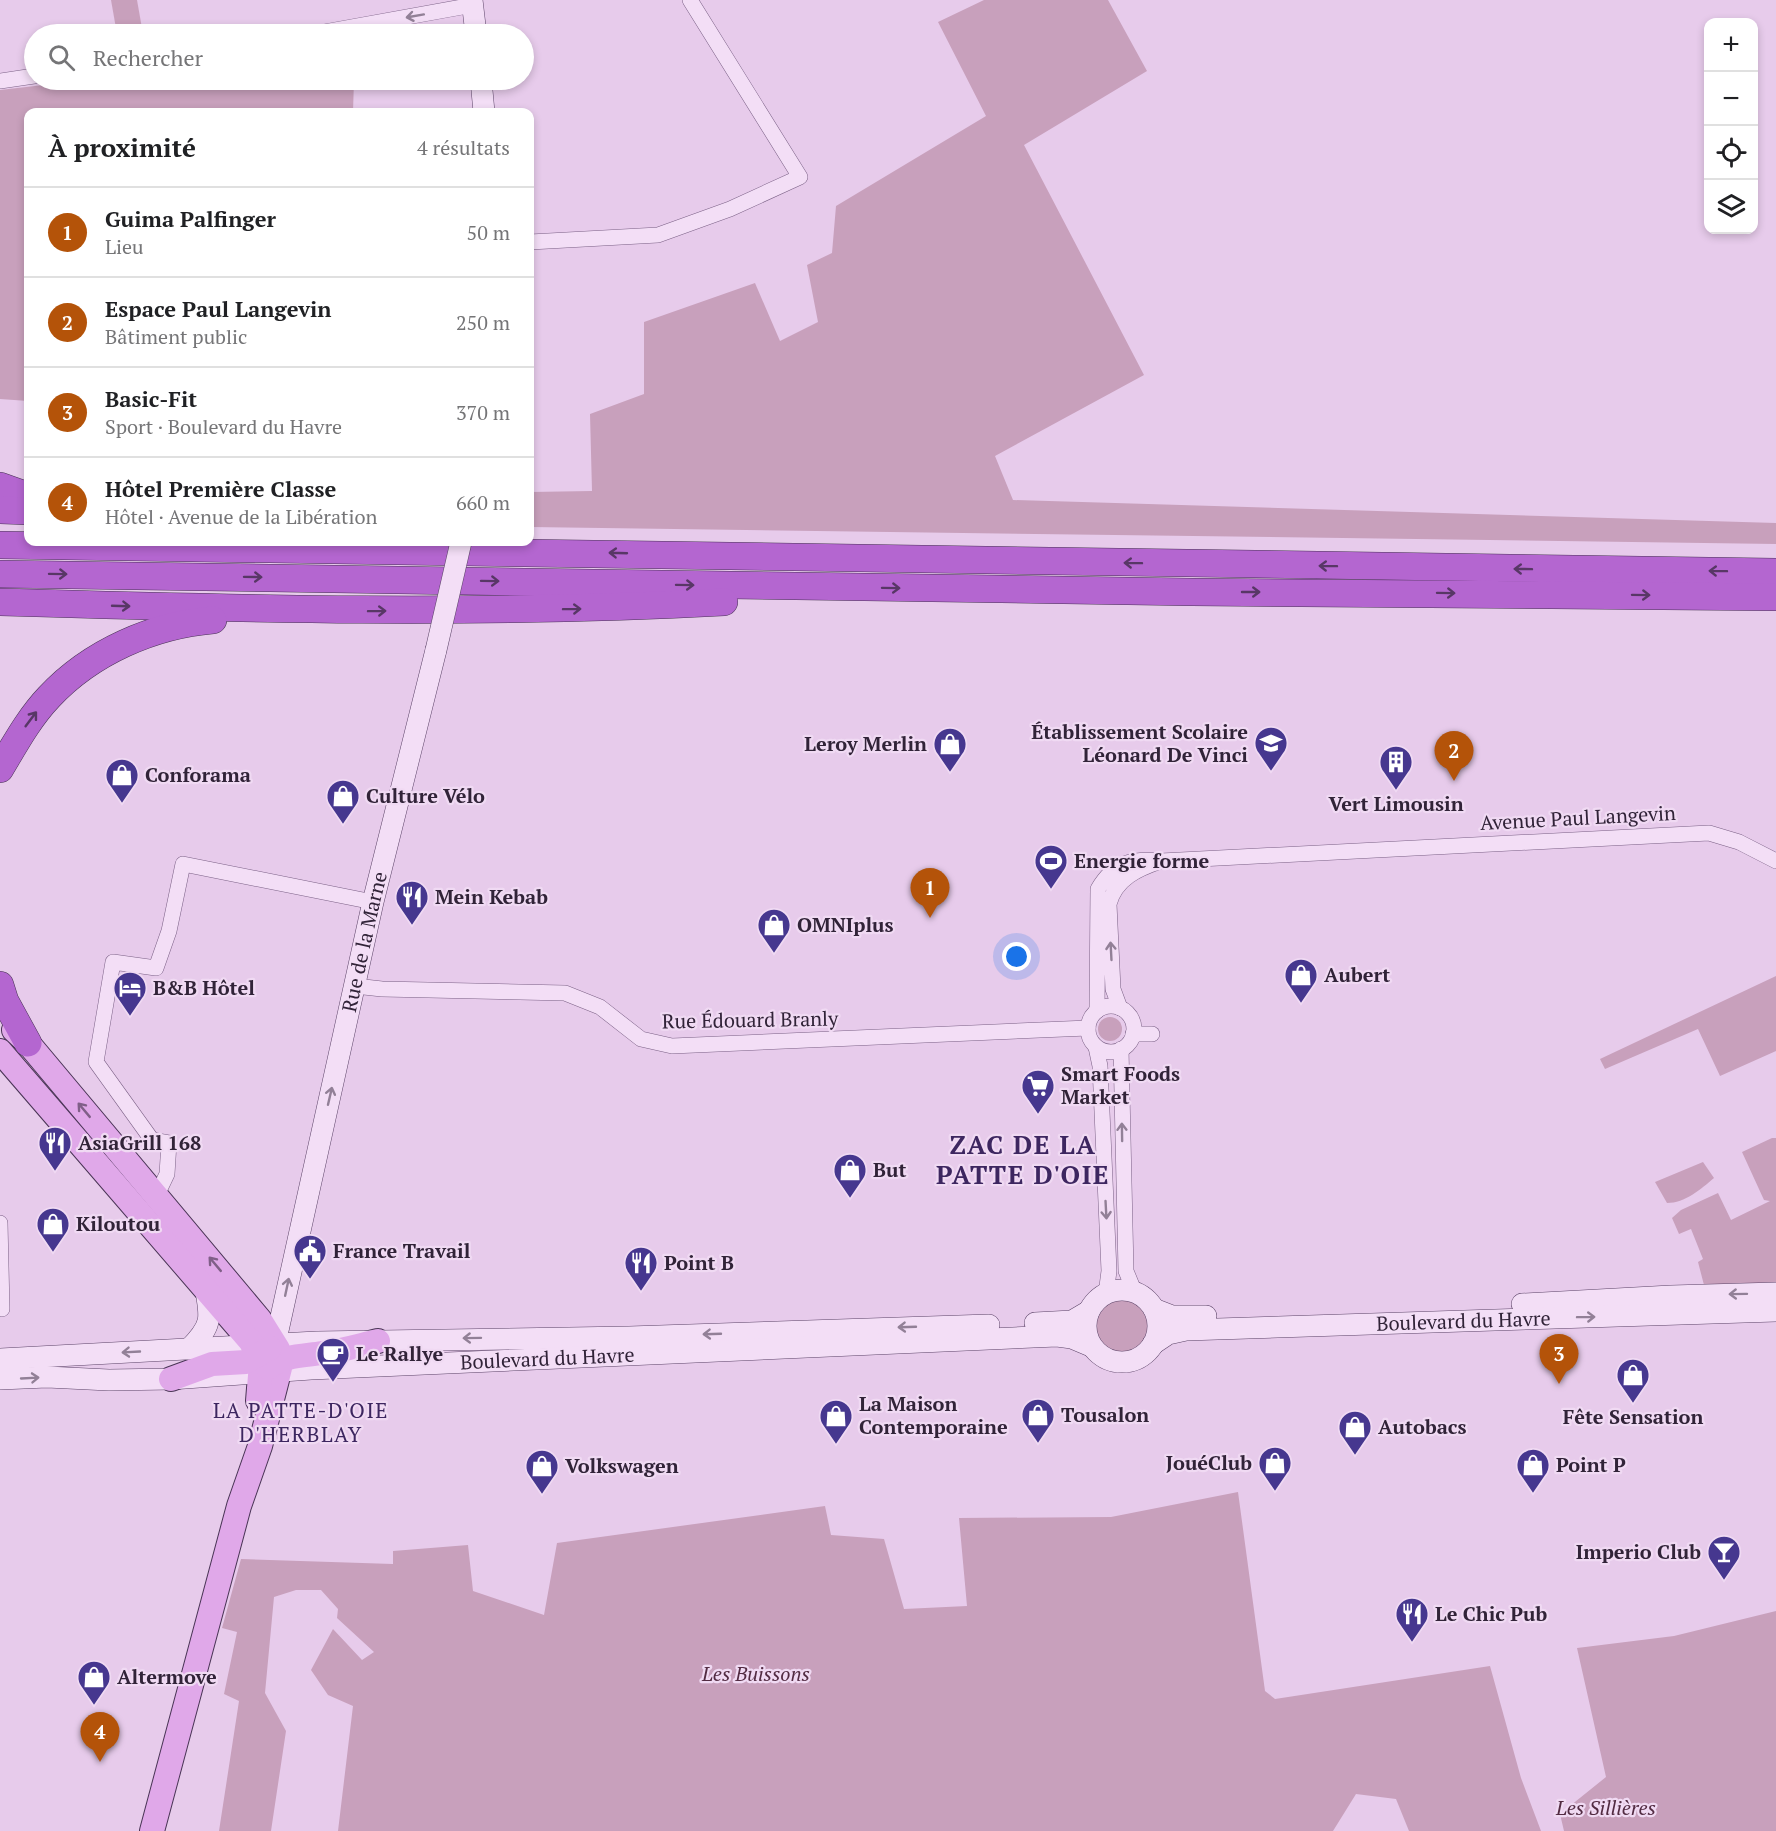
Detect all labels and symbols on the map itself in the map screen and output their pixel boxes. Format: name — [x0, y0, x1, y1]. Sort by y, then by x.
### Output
one-way arrow — [406, 11, 425, 22]
one-way arrow — [609, 547, 629, 559]
one-way arrow — [1123, 557, 1143, 569]
one-way arrow — [1318, 560, 1338, 572]
one-way arrow — [1513, 563, 1533, 575]
one-way arrow — [1708, 565, 1728, 577]
one-way arrow — [48, 568, 68, 580]
one-way arrow — [243, 572, 263, 583]
one-way arrow — [480, 576, 500, 587]
one-way arrow — [675, 579, 695, 591]
one-way arrow — [881, 582, 901, 594]
one-way arrow — [1240, 586, 1260, 598]
one-way arrow — [1435, 587, 1455, 599]
one-way arrow — [1630, 589, 1650, 601]
one-way arrow — [111, 600, 131, 611]
one-way arrow — [561, 603, 581, 615]
one-way arrow — [366, 605, 386, 617]
one-way arrow — [25, 712, 38, 728]
place label: Établissement Scolaire Léonard De Vinci — [1031, 718, 1248, 768]
school or university icon: Établissement Scolaire Léonard De Vinci — [1253, 725, 1289, 772]
shop icon: Leroy Merlin — [932, 726, 968, 773]
place label: Leroy Merlin — [804, 730, 927, 757]
pin: 2 — [1434, 732, 1474, 781]
building icon: Vert Limousin — [1378, 744, 1414, 791]
shop icon: Conforama — [104, 757, 140, 804]
place label: Conforama — [145, 761, 251, 788]
shop icon: Culture Vélo — [325, 778, 361, 825]
place label: Culture Vélo — [366, 782, 485, 809]
place label: Vert Limousin — [1328, 790, 1464, 817]
street label: Avenue Paul Langevin — [1479, 799, 1677, 836]
sports icon: Energie forme — [1033, 843, 1069, 890]
place label: Energie forme — [1074, 847, 1209, 874]
pin: 1 — [910, 868, 950, 918]
street label: Rue de la Marne — [335, 869, 393, 1015]
restaurant icon: Mein Kebab — [394, 879, 430, 926]
place label: Mein Kebab — [435, 883, 548, 910]
shop icon: OMNIplus — [756, 907, 792, 954]
place label: OMNIplus — [797, 911, 894, 938]
your location — [1002, 942, 1031, 971]
one-way arrow — [1106, 942, 1117, 962]
shop icon: Aubert — [1283, 957, 1319, 1004]
place label: Aubert — [1324, 961, 1390, 988]
hotel icon: B&B Hôtel — [112, 970, 148, 1017]
place label: B&B Hôtel — [153, 974, 255, 1001]
street label: Rue Édouard Branly — [662, 1004, 839, 1035]
place label: Smart Foods Market — [1061, 1060, 1180, 1110]
supermarket icon: Smart Foods Market — [1020, 1068, 1056, 1115]
one-way arrow — [325, 1087, 336, 1107]
one-way arrow — [77, 1102, 90, 1118]
one-way arrow — [1116, 1122, 1128, 1142]
restaurant icon: AsiaGrill 168 — [37, 1125, 73, 1172]
district label: ZAC DE LA PATTE D'OIE — [936, 1127, 1110, 1191]
place label: AsiaGrill 168 — [78, 1129, 201, 1156]
shop icon: But — [832, 1152, 868, 1199]
place label: But — [873, 1156, 906, 1183]
one-way arrow — [1100, 1199, 1111, 1219]
shop icon: Kiloutou — [35, 1206, 71, 1253]
place label: Kiloutou — [76, 1210, 161, 1237]
public building icon: France Travail — [292, 1233, 328, 1280]
place label: France Travail — [333, 1237, 471, 1264]
restaurant icon: Point B — [623, 1245, 659, 1292]
place label: Point B — [664, 1249, 734, 1276]
one-way arrow — [208, 1256, 221, 1272]
one-way arrow — [282, 1277, 293, 1297]
one-way arrow — [1728, 1288, 1748, 1300]
street label: Boulevard du Havre — [1376, 1304, 1551, 1337]
one-way arrow — [1576, 1311, 1596, 1323]
one-way arrow — [897, 1321, 917, 1333]
one-way arrow — [703, 1328, 723, 1339]
one-way arrow — [463, 1332, 483, 1344]
pin: 3 — [1540, 1334, 1578, 1384]
cafe icon: Le Rallye — [315, 1336, 351, 1383]
place label: Le Rallye — [356, 1340, 443, 1367]
street label: Boulevard du Havre — [459, 1341, 635, 1375]
one-way arrow — [122, 1347, 141, 1358]
shop icon: Fête Sensation — [1615, 1357, 1651, 1404]
one-way arrow — [19, 1372, 39, 1383]
place label: La Maison Contemporaine — [859, 1390, 1008, 1440]
district label: LA PATTE-D'OIE D'HERBLAY — [213, 1396, 389, 1448]
shop icon: Tousalon — [1020, 1397, 1056, 1444]
shop icon: La Maison Contemporaine — [818, 1398, 854, 1445]
place label: Tousalon — [1061, 1401, 1149, 1428]
place label: Fête Sensation — [1563, 1403, 1703, 1430]
shop icon: Autobacs — [1337, 1409, 1373, 1456]
place label: Autobacs — [1378, 1413, 1467, 1440]
shop icon: JouéClub — [1257, 1445, 1293, 1492]
shop icon: Point P — [1515, 1447, 1551, 1494]
shop icon: Volkswagen — [524, 1448, 560, 1495]
place label: JouéClub — [1166, 1449, 1252, 1476]
place label: Point P — [1556, 1451, 1626, 1478]
place label: Volkswagen — [565, 1452, 679, 1479]
bar icon: Imperio Club — [1706, 1534, 1742, 1581]
place label: Imperio Club — [1576, 1538, 1701, 1565]
restaurant icon: Le Chic Pub — [1394, 1596, 1430, 1643]
place label: Le Chic Pub — [1435, 1600, 1547, 1627]
shop icon: Altermove — [76, 1659, 112, 1706]
park label: Les Buissons — [701, 1660, 810, 1687]
place label: Altermove — [117, 1663, 217, 1690]
pin: 4 — [80, 1712, 120, 1762]
park label: Les Sillières — [1555, 1794, 1656, 1821]

